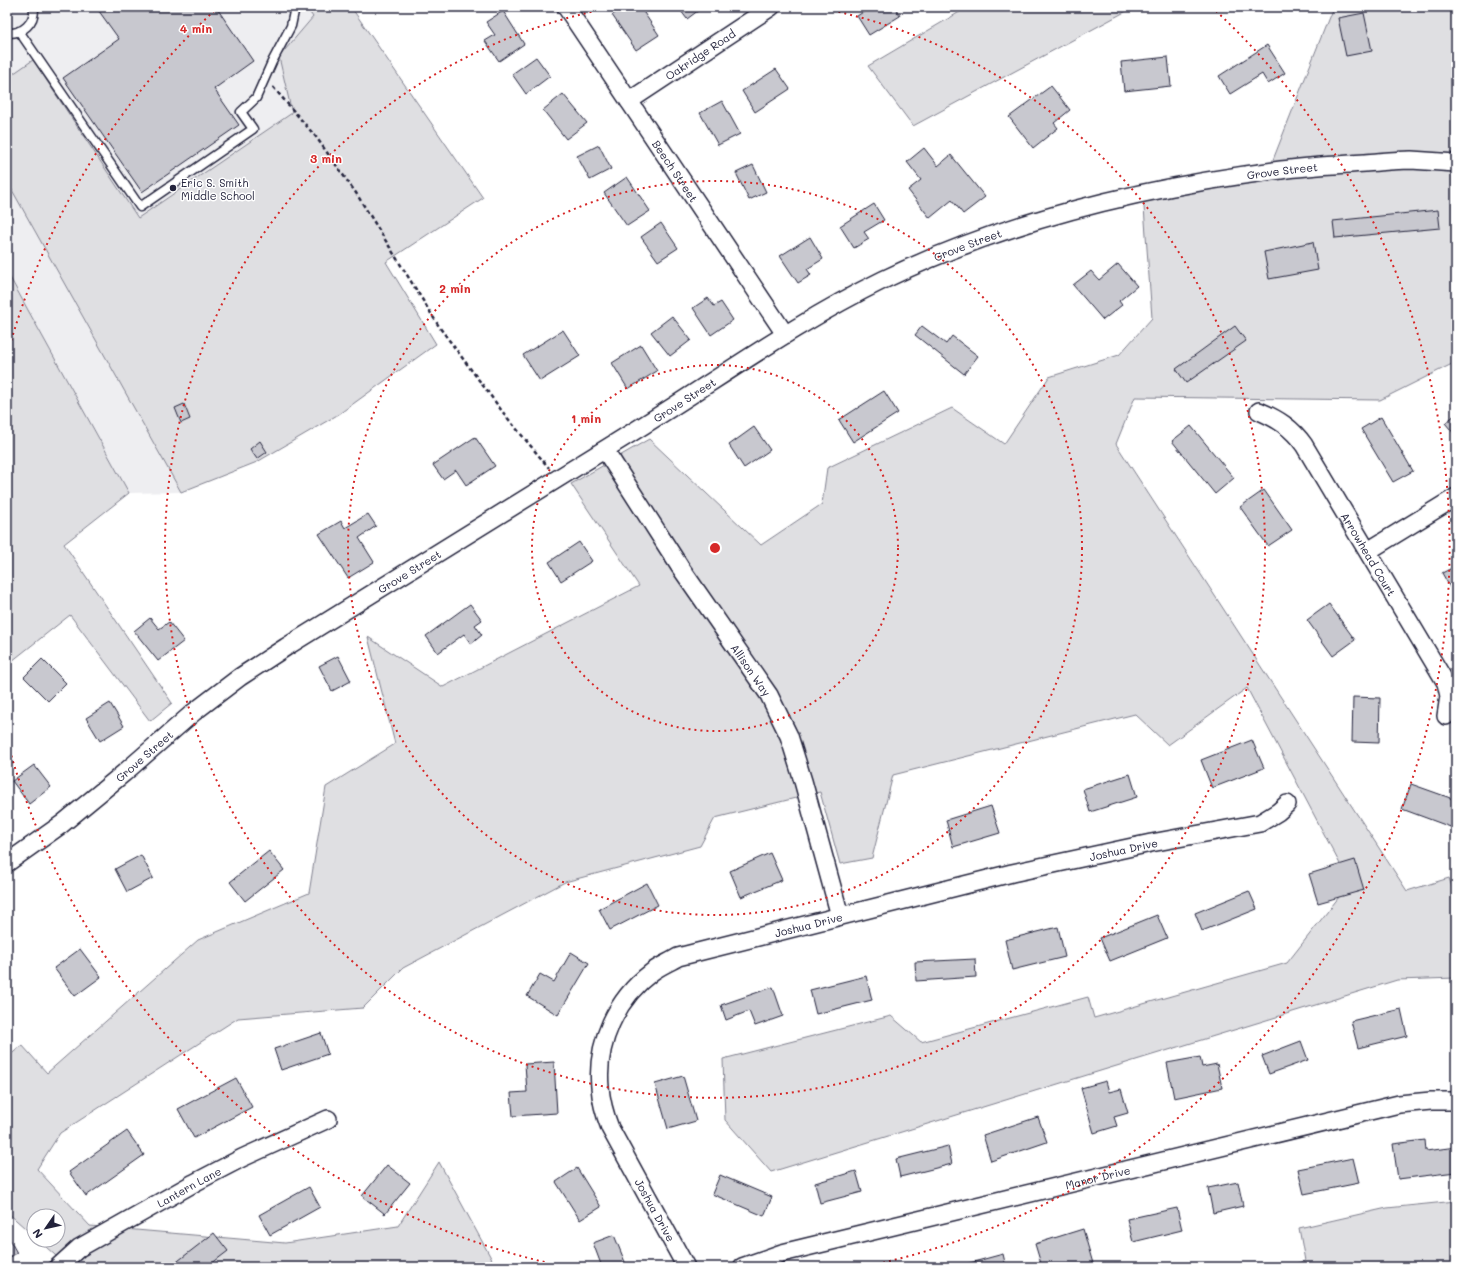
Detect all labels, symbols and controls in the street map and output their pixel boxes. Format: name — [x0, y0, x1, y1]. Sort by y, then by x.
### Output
text: 4 min — [180, 20, 212, 36]
street label: Oakridge Road — [662, 25, 738, 83]
street label: Beech Street — [649, 137, 702, 205]
text: 3 min — [310, 150, 342, 166]
street label: Grove Street — [1246, 159, 1318, 182]
place label: Eric S. Smith Middle School — [181, 175, 255, 203]
marker: Eric S. Smith Middle School — [168, 183, 178, 193]
street label: Grove Street — [931, 225, 1004, 264]
text: 2 min — [439, 280, 471, 296]
street label: Grove Street — [650, 374, 718, 425]
text: 1 min — [571, 410, 601, 426]
street label: Arrowhead Court — [1338, 509, 1400, 599]
centre of rings — [708, 541, 722, 555]
street label: Grove Street — [375, 546, 444, 596]
street label: Allison Way — [728, 641, 775, 699]
street label: Grove Street — [112, 727, 176, 785]
street label: Joshua Drive — [1088, 834, 1159, 864]
street label: Joshua Drive — [773, 908, 844, 940]
street label: Manor Drive — [1063, 1162, 1132, 1192]
street label: Lantern Lane — [154, 1163, 224, 1210]
street label: Joshua Drive — [632, 1176, 679, 1244]
north arrow — [26, 1208, 66, 1248]
text: N — [29, 1226, 46, 1242]

